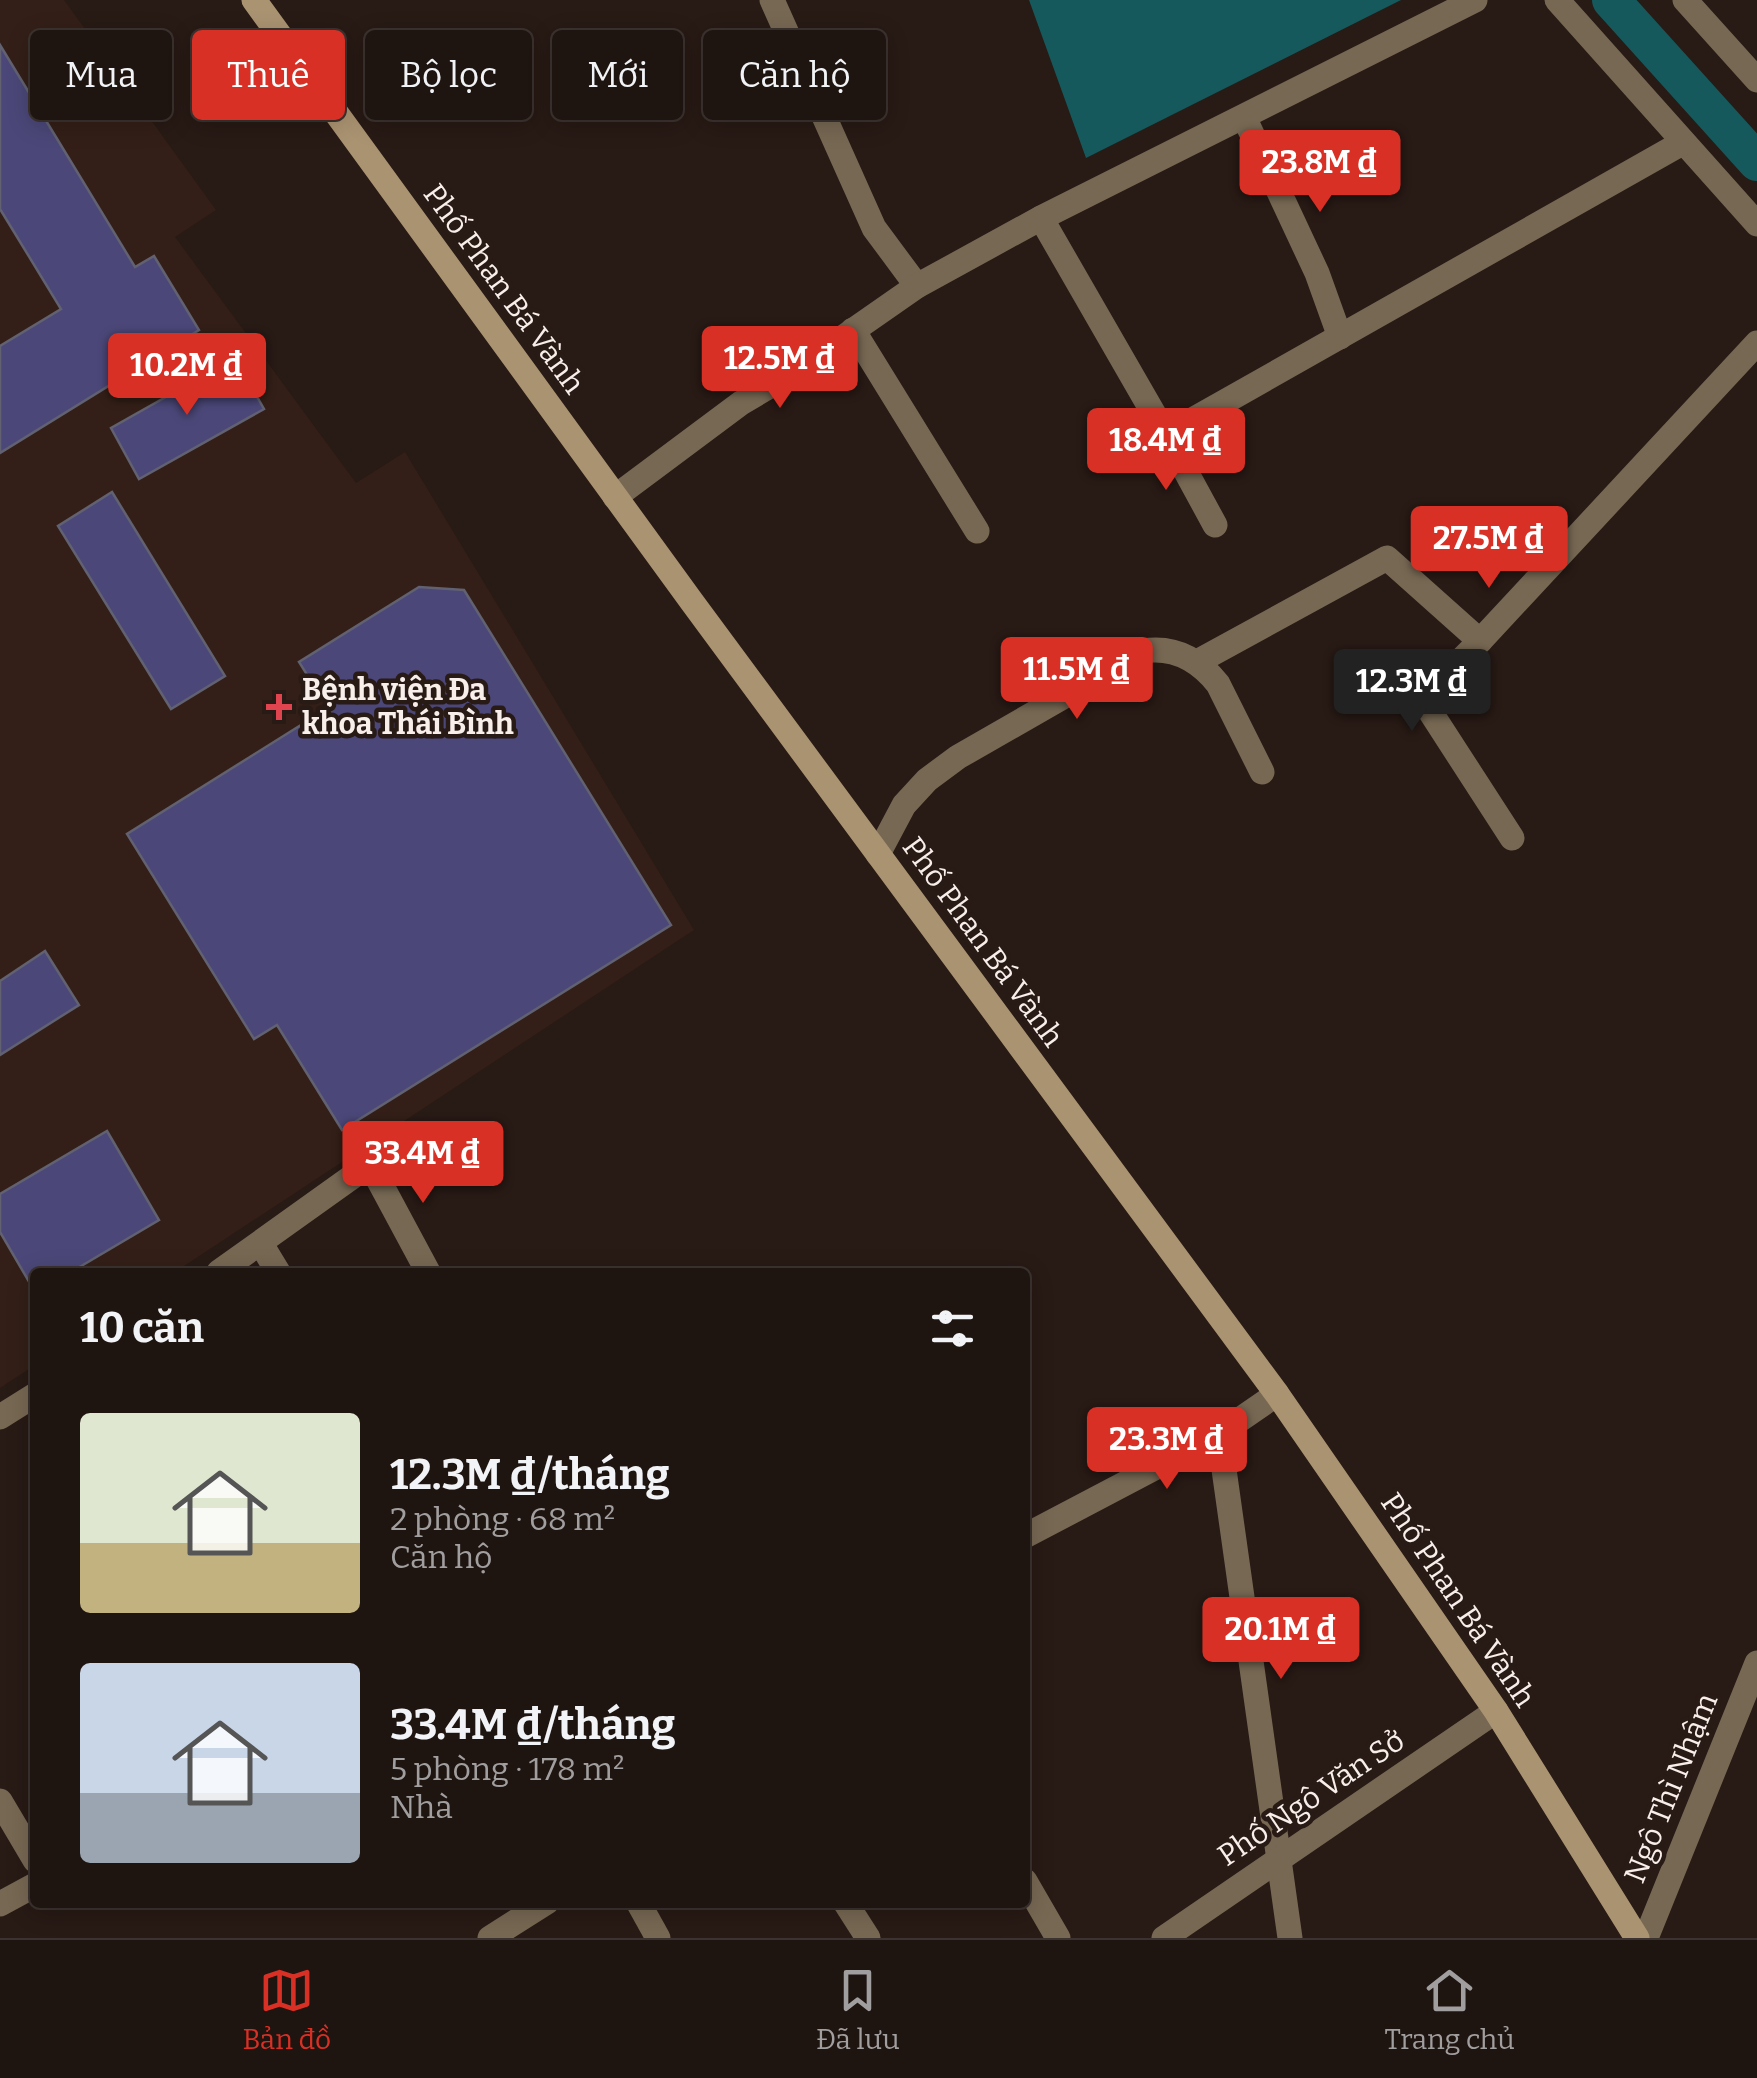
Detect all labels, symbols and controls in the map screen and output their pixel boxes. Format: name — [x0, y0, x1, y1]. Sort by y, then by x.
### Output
chip: Mua — [30, 30, 172, 120]
chip: Thuê — [192, 30, 345, 120]
chip: Bộ lọc — [365, 30, 532, 120]
chip: Mới — [552, 30, 683, 120]
chip: Căn hộ — [703, 30, 886, 120]
pin: 23.8M ₫ — [1228, 130, 1412, 215]
text: 23.8M ₫ — [1262, 143, 1378, 181]
street label: Phố Phan Bá Vành — [416, 177, 592, 401]
pin: 12.5M ₫ — [688, 326, 872, 411]
pin: 10.2M ₫ — [95, 333, 279, 418]
text: 12.5M ₫ — [724, 339, 836, 377]
text: 10.2M ₫ — [130, 346, 244, 384]
pin: 18.4M ₫ — [1074, 408, 1258, 493]
text: 18.4M ₫ — [1109, 421, 1223, 459]
pin: 27.5M ₫ — [1397, 506, 1581, 591]
text: 27.5M ₫ — [1433, 519, 1545, 557]
pin: 11.5M ₫ — [985, 637, 1169, 722]
pin: 12.3M ₫ — [1320, 649, 1504, 734]
text: 11.5M ₫ — [1023, 650, 1131, 688]
text: 12.3M ₫ — [1356, 662, 1468, 700]
place label: Bệnh viện Đa khoa Thái Bình — [302, 672, 514, 742]
marker: Bệnh viện Đa khoa Thái Bình — [266, 694, 292, 720]
street label: Phố Phan Bá Vành — [895, 830, 1071, 1054]
pin: 33.4M ₫ — [331, 1121, 515, 1206]
text: 33.4M ₫ — [364, 1134, 482, 1172]
icon: filters — [925, 1301, 980, 1356]
text: 10 căn — [80, 1303, 204, 1353]
pin: 23.3M ₫ — [1075, 1407, 1259, 1492]
text: 23.3M ₫ — [1109, 1420, 1225, 1458]
text: 12.3M ₫/tháng — [390, 1450, 670, 1500]
icon: home — [160, 1453, 280, 1573]
street label: Phố Phan Bá Vành — [1373, 1486, 1543, 1714]
text: 2 phòng · 68 m² — [390, 1500, 615, 1538]
text: Căn hộ — [390, 1538, 492, 1576]
pin: 20.1M ₫ — [1189, 1597, 1373, 1682]
text: 20.1M ₫ — [1224, 1610, 1338, 1648]
street label: Ngô Thì Nhậm — [1617, 1688, 1726, 1888]
text: 33.4M ₫/tháng — [390, 1700, 676, 1750]
icon: home — [160, 1703, 280, 1823]
street label: Phố Ngô Văn Sở — [1211, 1722, 1411, 1874]
text: 5 phòng · 178 m² — [390, 1750, 624, 1788]
text: Nhà — [390, 1788, 453, 1826]
tab: Bản đồ — [242, 1963, 331, 2056]
tab: Đã lưu — [816, 1963, 900, 2056]
tab: Trang chủ — [1384, 1963, 1515, 2056]

